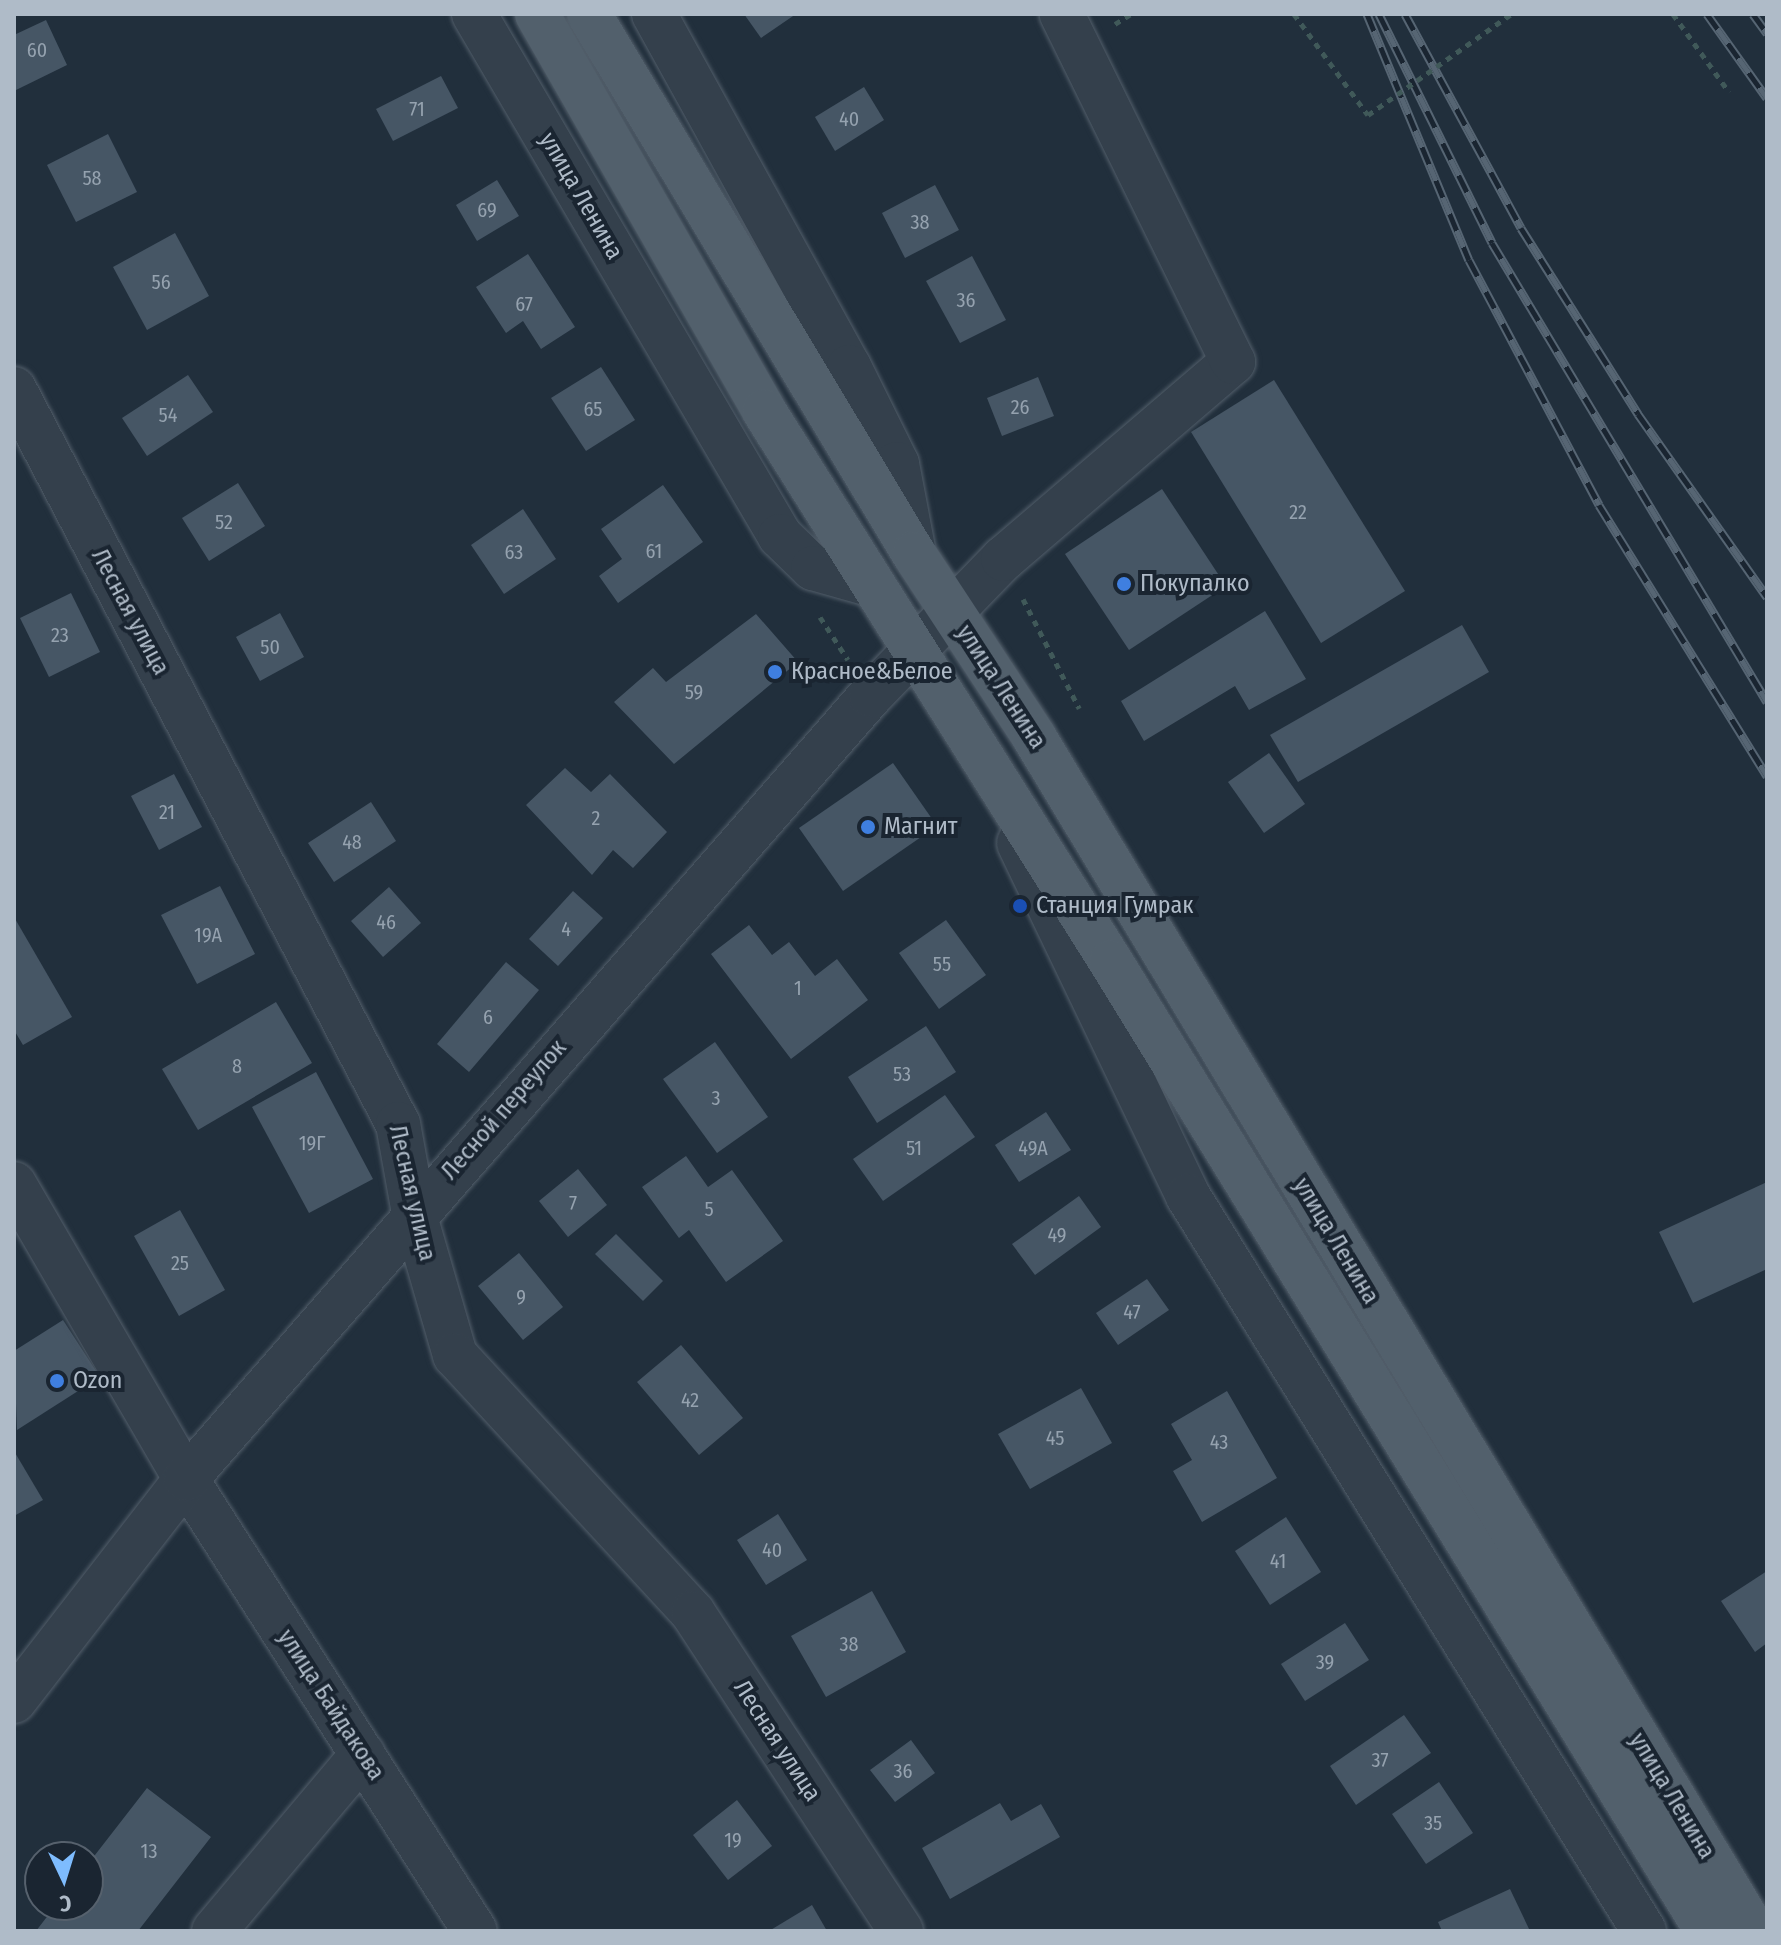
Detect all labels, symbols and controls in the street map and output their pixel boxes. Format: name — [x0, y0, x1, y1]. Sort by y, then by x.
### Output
house number: 60 — [27, 38, 47, 62]
house number: 71 — [409, 97, 425, 121]
house number: 40 — [839, 107, 859, 131]
street label: улица Ленина — [533, 127, 629, 265]
house number: 58 — [82, 166, 102, 190]
house number: 69 — [477, 198, 497, 222]
house number: 38 — [910, 210, 930, 234]
house number: 56 — [151, 270, 171, 294]
house number: 36 — [957, 288, 975, 312]
house number: 67 — [515, 292, 533, 316]
house number: 26 — [1011, 395, 1029, 419]
house number: 65 — [584, 397, 602, 421]
house number: 54 — [159, 403, 177, 427]
house number: 22 — [1289, 500, 1307, 524]
house number: 52 — [215, 510, 233, 534]
house number: 61 — [646, 539, 662, 563]
house number: 63 — [505, 540, 523, 564]
street label: Лесная улица — [85, 544, 175, 680]
place label: Покупалко — [1140, 570, 1250, 598]
marker: Покупалко — [1115, 575, 1133, 593]
street label: улица Ленина — [950, 620, 1052, 754]
house number: 23 — [51, 623, 69, 647]
house number: 50 — [260, 635, 280, 659]
place label: Красное&Белое — [791, 658, 953, 686]
marker: Красное&Белое — [766, 663, 784, 681]
house number: 59 — [685, 680, 703, 704]
house number: 21 — [159, 800, 175, 824]
house number: 2 — [592, 806, 600, 830]
place label: Магнит — [884, 813, 958, 841]
marker: Магнит — [859, 818, 877, 836]
house number: 48 — [342, 830, 362, 854]
place label: Станция Гумрак — [1036, 892, 1193, 920]
marker: Станция Гумрак — [1011, 897, 1029, 915]
house number: 46 — [376, 910, 396, 934]
house number: 4 — [561, 917, 571, 941]
house number: 19А — [194, 923, 222, 947]
house number: 55 — [933, 952, 951, 976]
house number: 1 — [794, 976, 802, 1000]
house number: 6 — [483, 1005, 493, 1029]
street label: Лесной переулок — [435, 1034, 573, 1186]
house number: 8 — [232, 1054, 242, 1078]
house number: 53 — [893, 1062, 911, 1086]
house number: 3 — [711, 1086, 721, 1110]
street label: Лесная улица — [382, 1122, 442, 1264]
house number: 19Г — [299, 1131, 325, 1155]
house number: 51 — [906, 1136, 922, 1160]
house number: 49А — [1018, 1136, 1048, 1160]
street label: улица Ленина — [1287, 1173, 1385, 1309]
house number: 7 — [569, 1191, 577, 1215]
house number: 5 — [704, 1197, 714, 1221]
house number: 49 — [1047, 1223, 1067, 1247]
house number: 25 — [171, 1251, 189, 1275]
house number: 9 — [516, 1285, 526, 1309]
house number: 47 — [1123, 1300, 1141, 1324]
place label: Ozon — [73, 1367, 122, 1395]
marker: Ozon — [48, 1372, 66, 1390]
house number: 42 — [681, 1388, 699, 1412]
house number: 45 — [1046, 1426, 1064, 1450]
house number: 43 — [1210, 1430, 1228, 1454]
house number: 40 — [762, 1538, 782, 1562]
house number: 41 — [1270, 1549, 1286, 1573]
street label: улица Байдакова — [272, 1624, 390, 1786]
house number: 38 — [839, 1632, 859, 1656]
house number: 39 — [1316, 1650, 1334, 1674]
street label: Лесная улица — [727, 1675, 827, 1807]
street label: улица Ленина — [1623, 1728, 1721, 1864]
house number: 37 — [1371, 1748, 1389, 1772]
house number: 36 — [894, 1759, 912, 1783]
house number: 35 — [1424, 1811, 1442, 1835]
house number: 19 — [724, 1828, 742, 1852]
house number: 13 — [141, 1839, 157, 1863]
north arrow — [24, 1841, 104, 1921]
text: С — [59, 1890, 72, 1917]

